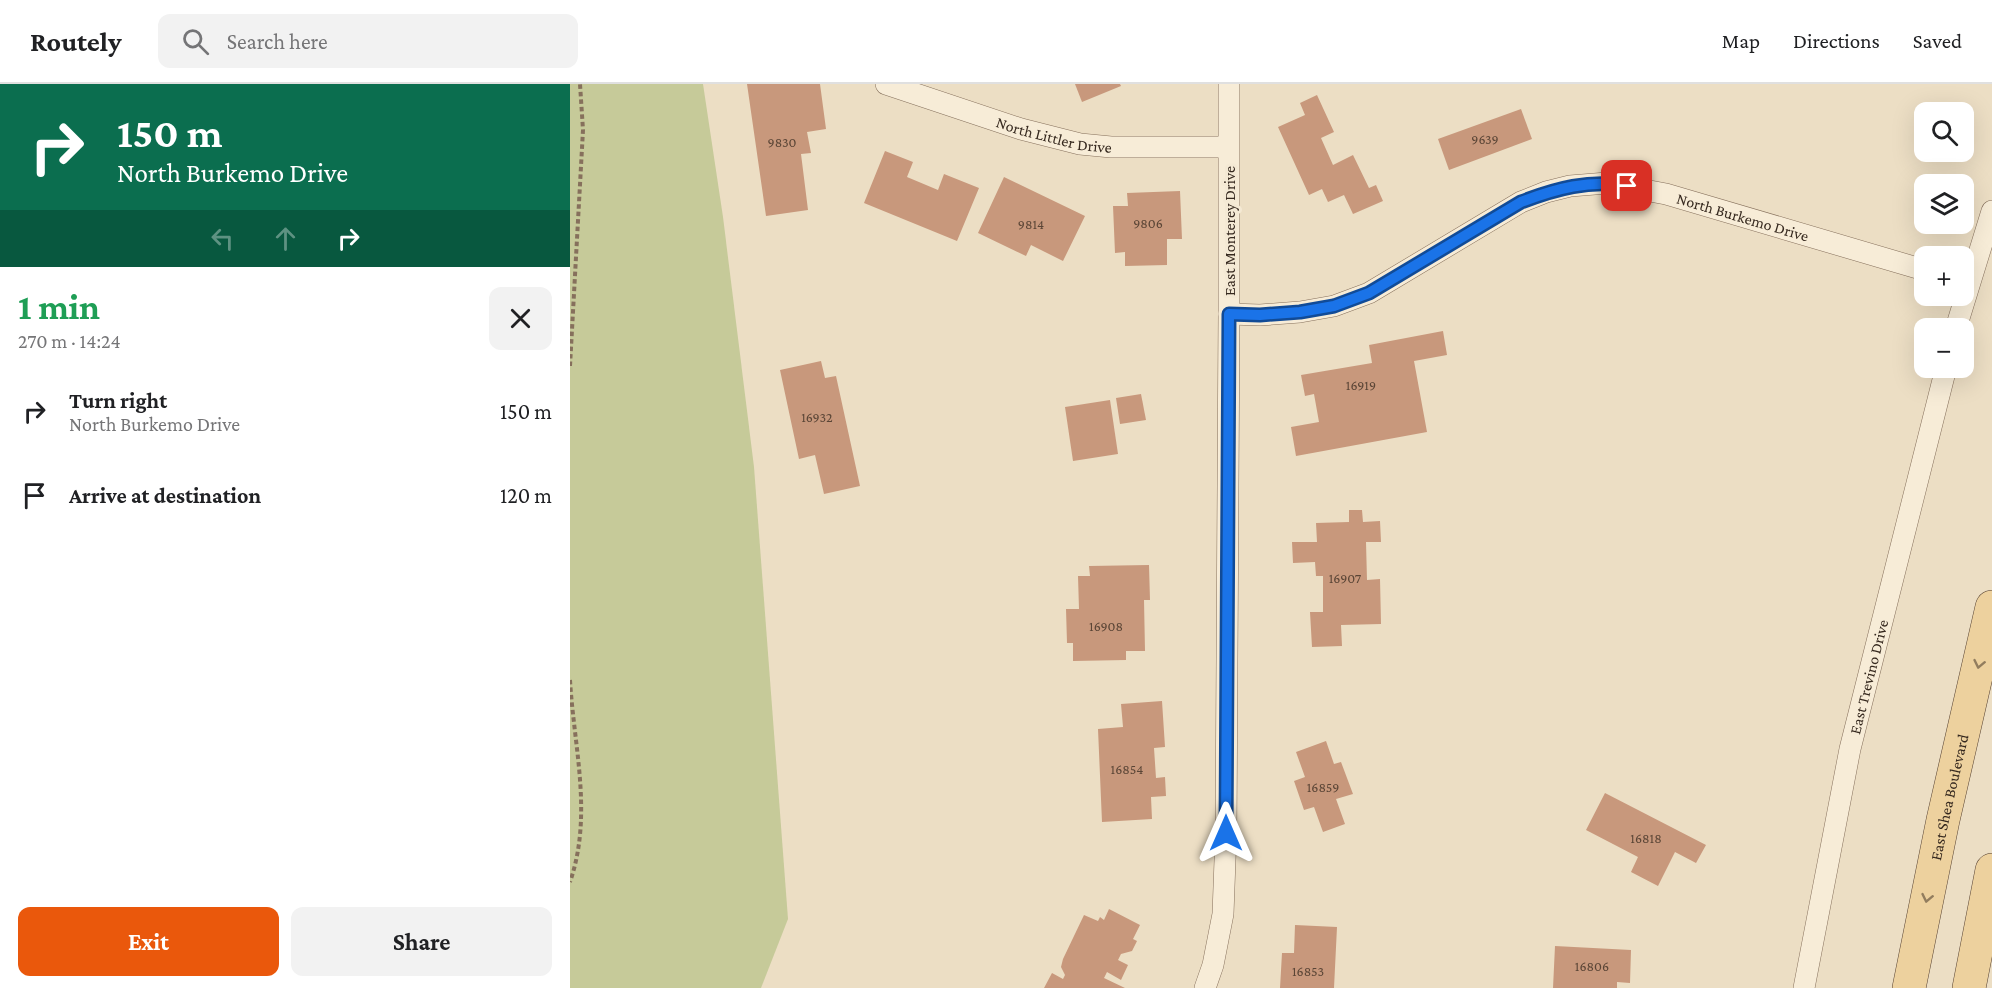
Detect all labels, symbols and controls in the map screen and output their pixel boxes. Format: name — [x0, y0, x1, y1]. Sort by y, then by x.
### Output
search box — [158, 14, 578, 68]
icon: search — [179, 25, 212, 58]
text: Routely — [30, 26, 122, 57]
text: Search here — [227, 29, 328, 54]
text: Map — [1722, 29, 1760, 53]
text: Directions — [1793, 29, 1880, 53]
text: Saved — [1913, 29, 1962, 53]
map controls — [1914, 102, 1974, 378]
button: search — [1914, 102, 1974, 162]
icon: right — [18, 108, 96, 186]
text: 150 m — [117, 109, 222, 156]
street label: North Littler Drive — [994, 113, 1113, 156]
house number: 9639 — [1471, 131, 1499, 147]
house number: 9830 — [768, 134, 797, 150]
text: North Burkemo Drive — [117, 158, 348, 188]
pin — [1601, 160, 1652, 211]
street label: East Monterey Drive — [1221, 166, 1239, 296]
icon: arrive — [1610, 169, 1643, 202]
button: layers — [1914, 174, 1974, 234]
street label: North Burkemo Drive — [1675, 189, 1811, 244]
house number: 9806 — [1133, 215, 1163, 231]
house number: 9814 — [1018, 216, 1044, 232]
icon: left — [206, 222, 239, 255]
icon: ahead — [269, 222, 302, 255]
icon: right — [332, 222, 365, 255]
button: + — [1914, 246, 1974, 306]
text: 1 min — [18, 287, 100, 327]
button: close — [489, 287, 552, 350]
button: − — [1914, 318, 1974, 378]
text: 270 m · 14:24 — [18, 330, 121, 352]
house number: 16919 — [1346, 377, 1376, 393]
text: Turn right — [69, 388, 167, 413]
icon: right — [18, 395, 51, 428]
text: 150 m — [500, 399, 552, 424]
house number: 16932 — [801, 409, 833, 425]
text: North Burkemo Drive — [69, 413, 240, 435]
icon: arrive — [18, 479, 51, 512]
text: Arrive at destination — [69, 483, 261, 508]
text: 120 m — [500, 483, 552, 508]
house number: 16907 — [1329, 570, 1362, 586]
house number: 16908 — [1089, 618, 1123, 634]
street label: East Trevino Drive — [1846, 618, 1891, 736]
one-way arrow — [1973, 659, 1986, 669]
street label: East Shea Boulevard — [1927, 732, 1971, 862]
house number: 16854 — [1111, 761, 1143, 777]
house number: 16859 — [1307, 779, 1339, 795]
position arrow — [1194, 801, 1258, 865]
house number: 16818 — [1630, 830, 1662, 846]
one-way arrow — [1921, 893, 1934, 903]
button: Exit — [18, 907, 279, 976]
button: Share — [291, 907, 552, 976]
house number: 16806 — [1575, 958, 1609, 974]
house number: 16853 — [1292, 963, 1324, 979]

